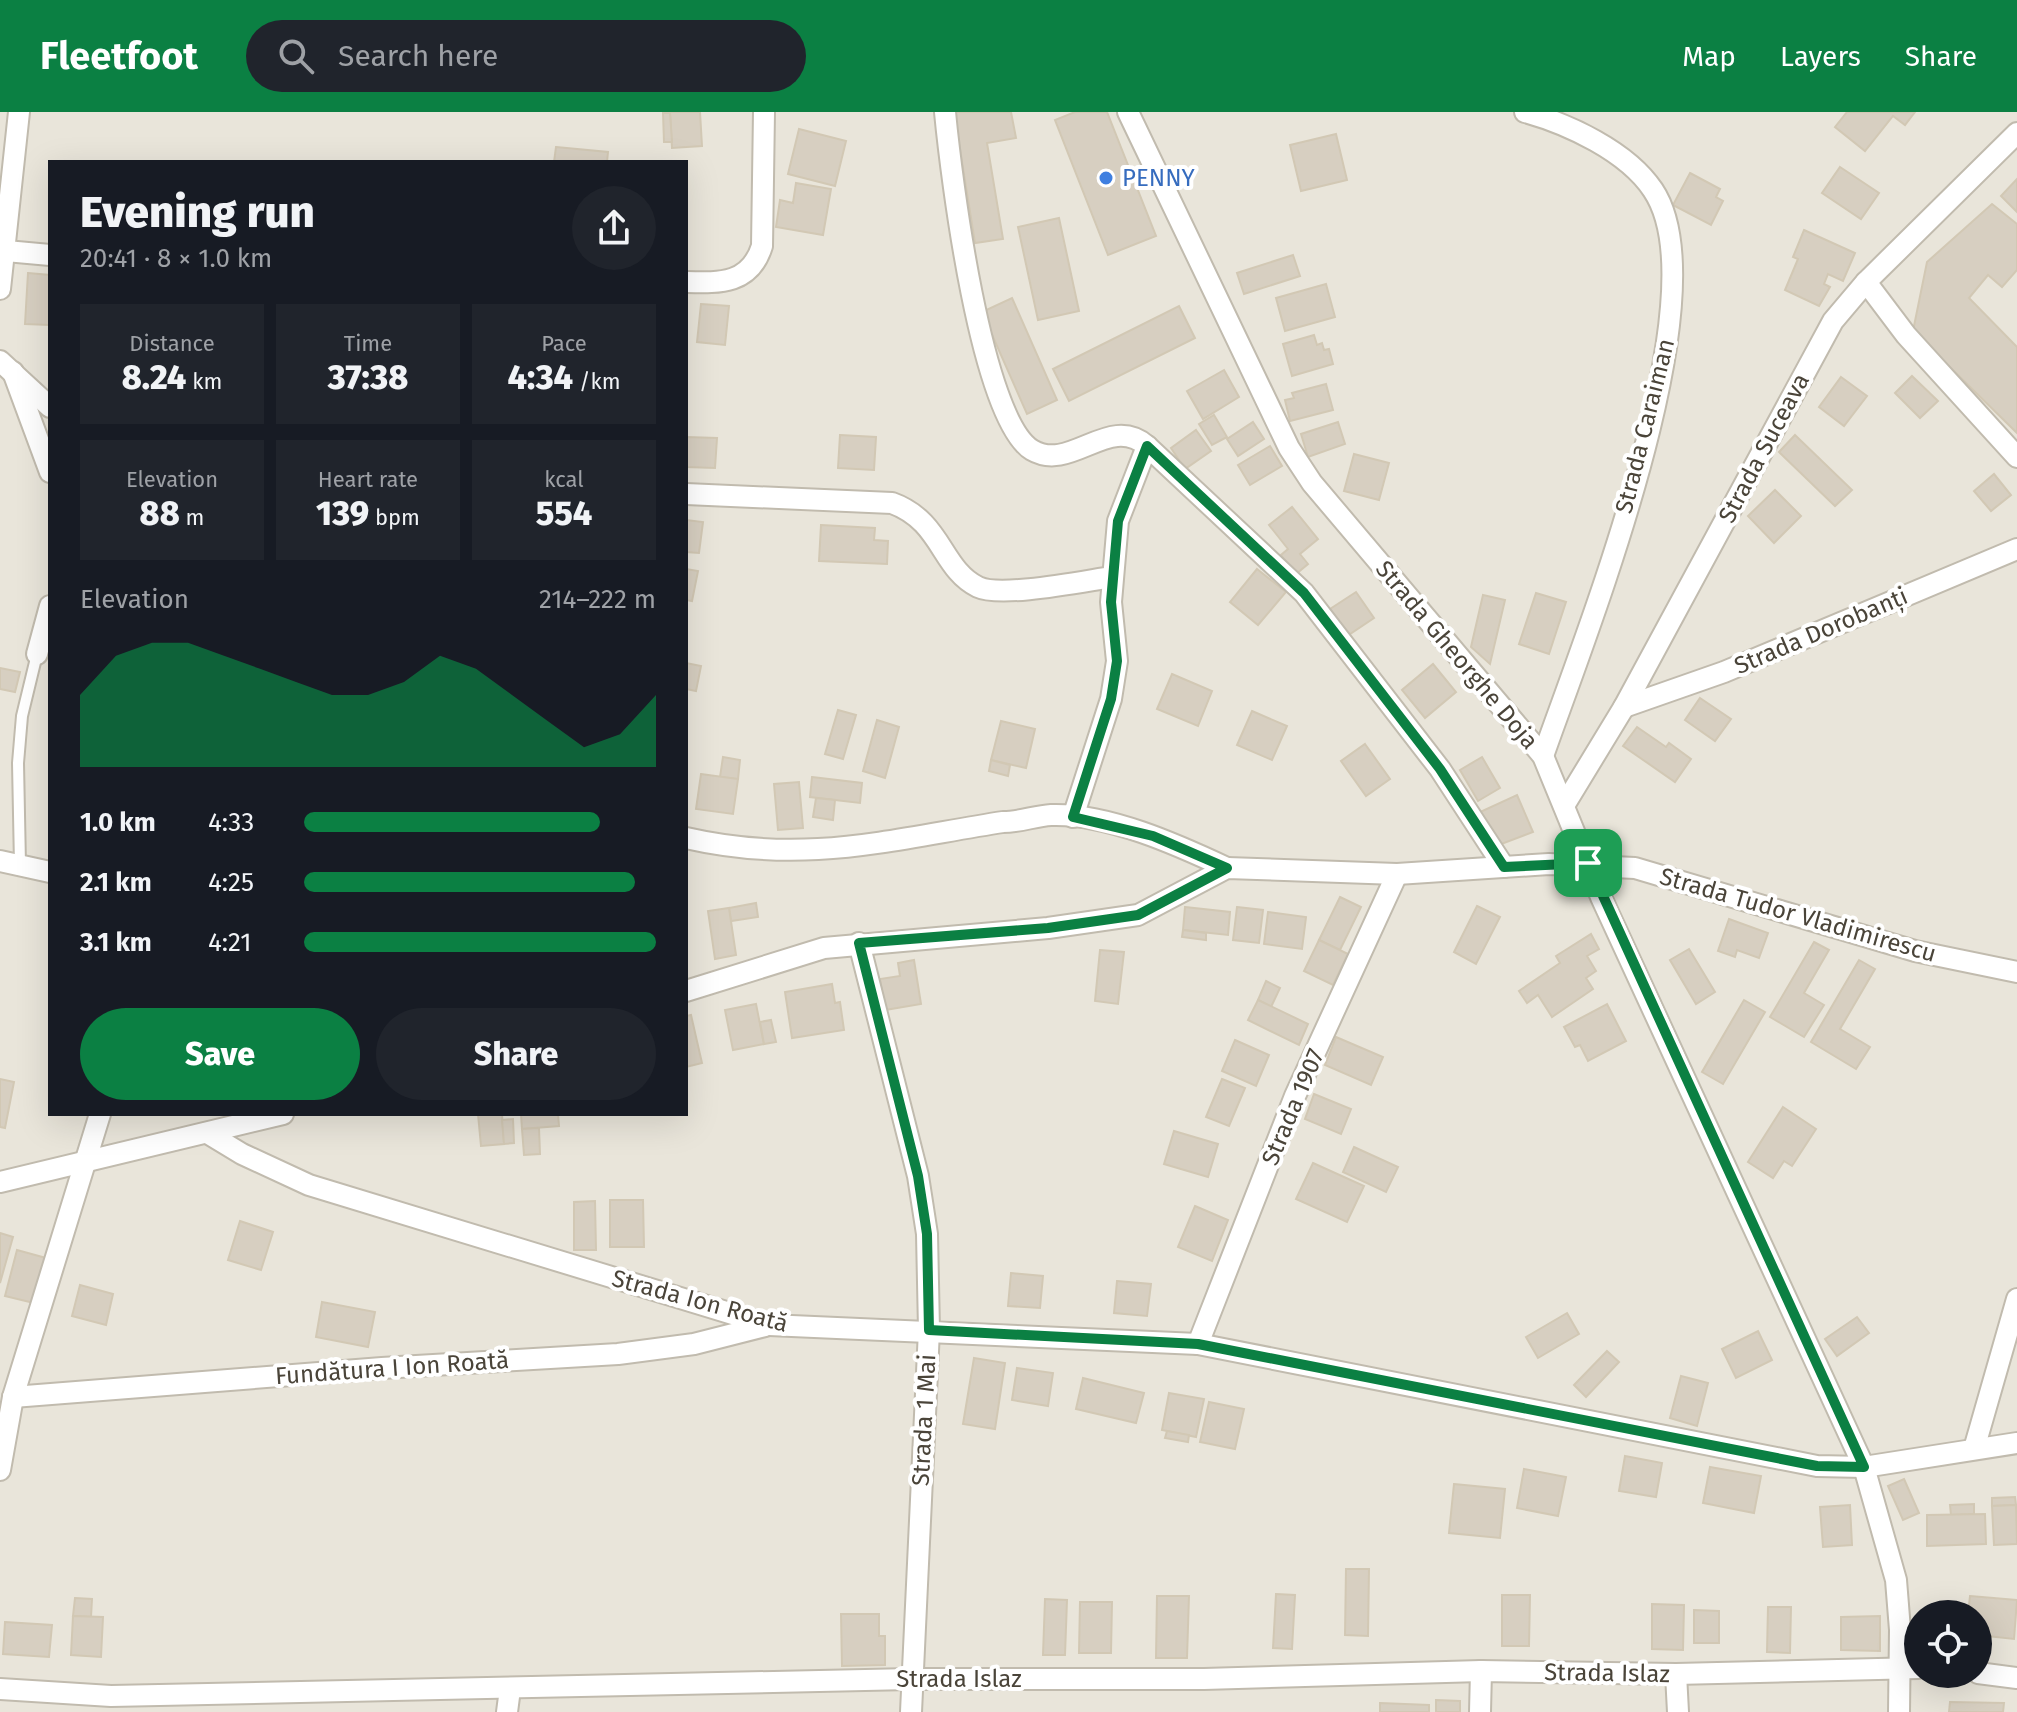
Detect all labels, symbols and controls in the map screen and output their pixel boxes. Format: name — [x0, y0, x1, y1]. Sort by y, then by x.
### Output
search box — [246, 20, 806, 92]
text: Fleetfoot — [40, 33, 198, 79]
icon: search — [274, 34, 318, 78]
text: Search here — [338, 38, 498, 74]
text: Map — [1682, 40, 1736, 73]
text: Layers — [1780, 40, 1861, 73]
text: Share — [1905, 40, 1977, 73]
place label: PENNY — [1122, 164, 1196, 192]
marker: PENNY — [1097, 169, 1115, 187]
text: Evening run — [80, 186, 315, 239]
button: share — [572, 186, 656, 270]
text: 20:41 · 8 × 1.0 km — [80, 243, 272, 274]
text: Distance — [129, 330, 215, 357]
text: Time — [344, 330, 392, 357]
text: Pace — [541, 330, 587, 357]
street label: Strada Caraiman — [1610, 336, 1680, 516]
text: 8.24 — [122, 357, 186, 398]
text: 37:38 — [328, 357, 408, 398]
text: 4:34 — [507, 357, 573, 398]
text: km — [186, 368, 222, 395]
text: /km — [573, 368, 621, 395]
street label: Strada Suceava — [1713, 369, 1815, 527]
text: Elevation — [126, 466, 218, 493]
text: Heart rate — [318, 466, 418, 493]
text: kcal — [544, 466, 584, 493]
text: 88 — [140, 493, 180, 534]
text: 139 — [316, 493, 369, 534]
text: 554 — [536, 493, 592, 534]
text: m — [180, 504, 204, 531]
text: bpm — [369, 504, 420, 531]
street label: Strada Gheorghe Doja — [1370, 555, 1544, 755]
street label: Strada Dorobanți — [1730, 582, 1912, 681]
text: Elevation — [80, 584, 189, 615]
text: 214–222 m — [539, 584, 656, 615]
text: 1.0 km — [80, 807, 156, 838]
text: 4:33 — [208, 807, 254, 838]
pin — [1554, 829, 1622, 897]
icon: arrive — [1566, 841, 1610, 885]
street label: Strada Tudor Vladimirescu — [1657, 862, 1939, 968]
text: 2.1 km — [80, 867, 152, 898]
text: 4:25 — [208, 867, 254, 898]
text: 3.1 km — [80, 927, 152, 958]
text: 4:21 — [208, 927, 252, 958]
button: Save — [80, 1008, 360, 1100]
button: Share — [376, 1008, 656, 1100]
street label: Strada 1907 — [1256, 1045, 1330, 1169]
street label: Strada Ion Roată — [609, 1264, 791, 1338]
street label: Fundătura I Ion Roată — [274, 1346, 510, 1390]
street label: Strada 1 Mai — [907, 1353, 941, 1487]
map controls — [1904, 1600, 1992, 1688]
button: locate — [1904, 1600, 1992, 1688]
street label: Strada Islaz — [1544, 1658, 1670, 1688]
street label: Strada Islaz — [896, 1665, 1022, 1693]

